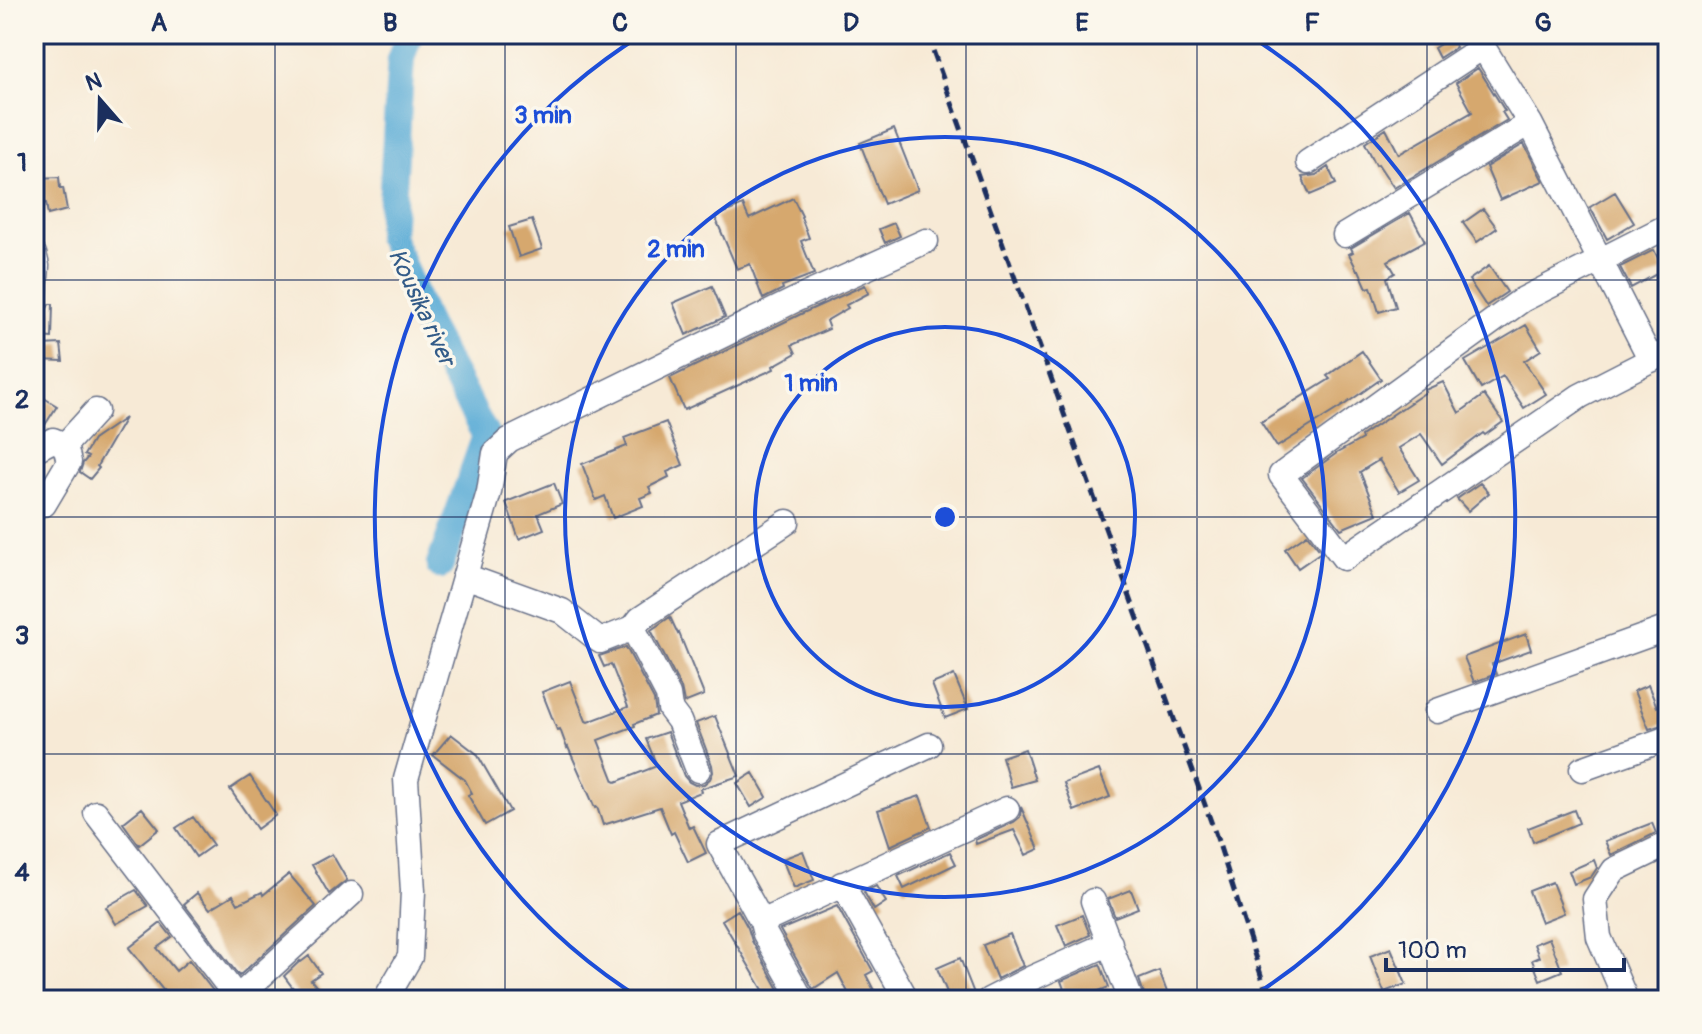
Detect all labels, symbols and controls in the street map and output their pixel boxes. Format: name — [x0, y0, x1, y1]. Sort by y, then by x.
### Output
text: A — [151, 7, 168, 39]
text: B — [383, 7, 397, 39]
text: C — [612, 7, 628, 39]
text: D — [843, 7, 859, 39]
text: E — [1075, 7, 1089, 39]
text: F — [1304, 7, 1320, 39]
text: G — [1534, 7, 1552, 39]
north arrow — [60, 60, 140, 140]
text: N — [82, 66, 105, 98]
text: 3 min — [514, 101, 572, 130]
text: 1 — [17, 147, 27, 179]
text: 2 min — [647, 235, 705, 264]
water label: Kousika river — [382, 244, 463, 373]
text: 1 min — [784, 369, 838, 398]
text: 2 — [15, 384, 29, 416]
centre of rings — [931, 503, 959, 531]
text: 3 — [15, 620, 29, 652]
text: 4 — [14, 857, 30, 889]
scale bar — [1386, 922, 1624, 972]
text: 100 m — [1398, 936, 1467, 965]

